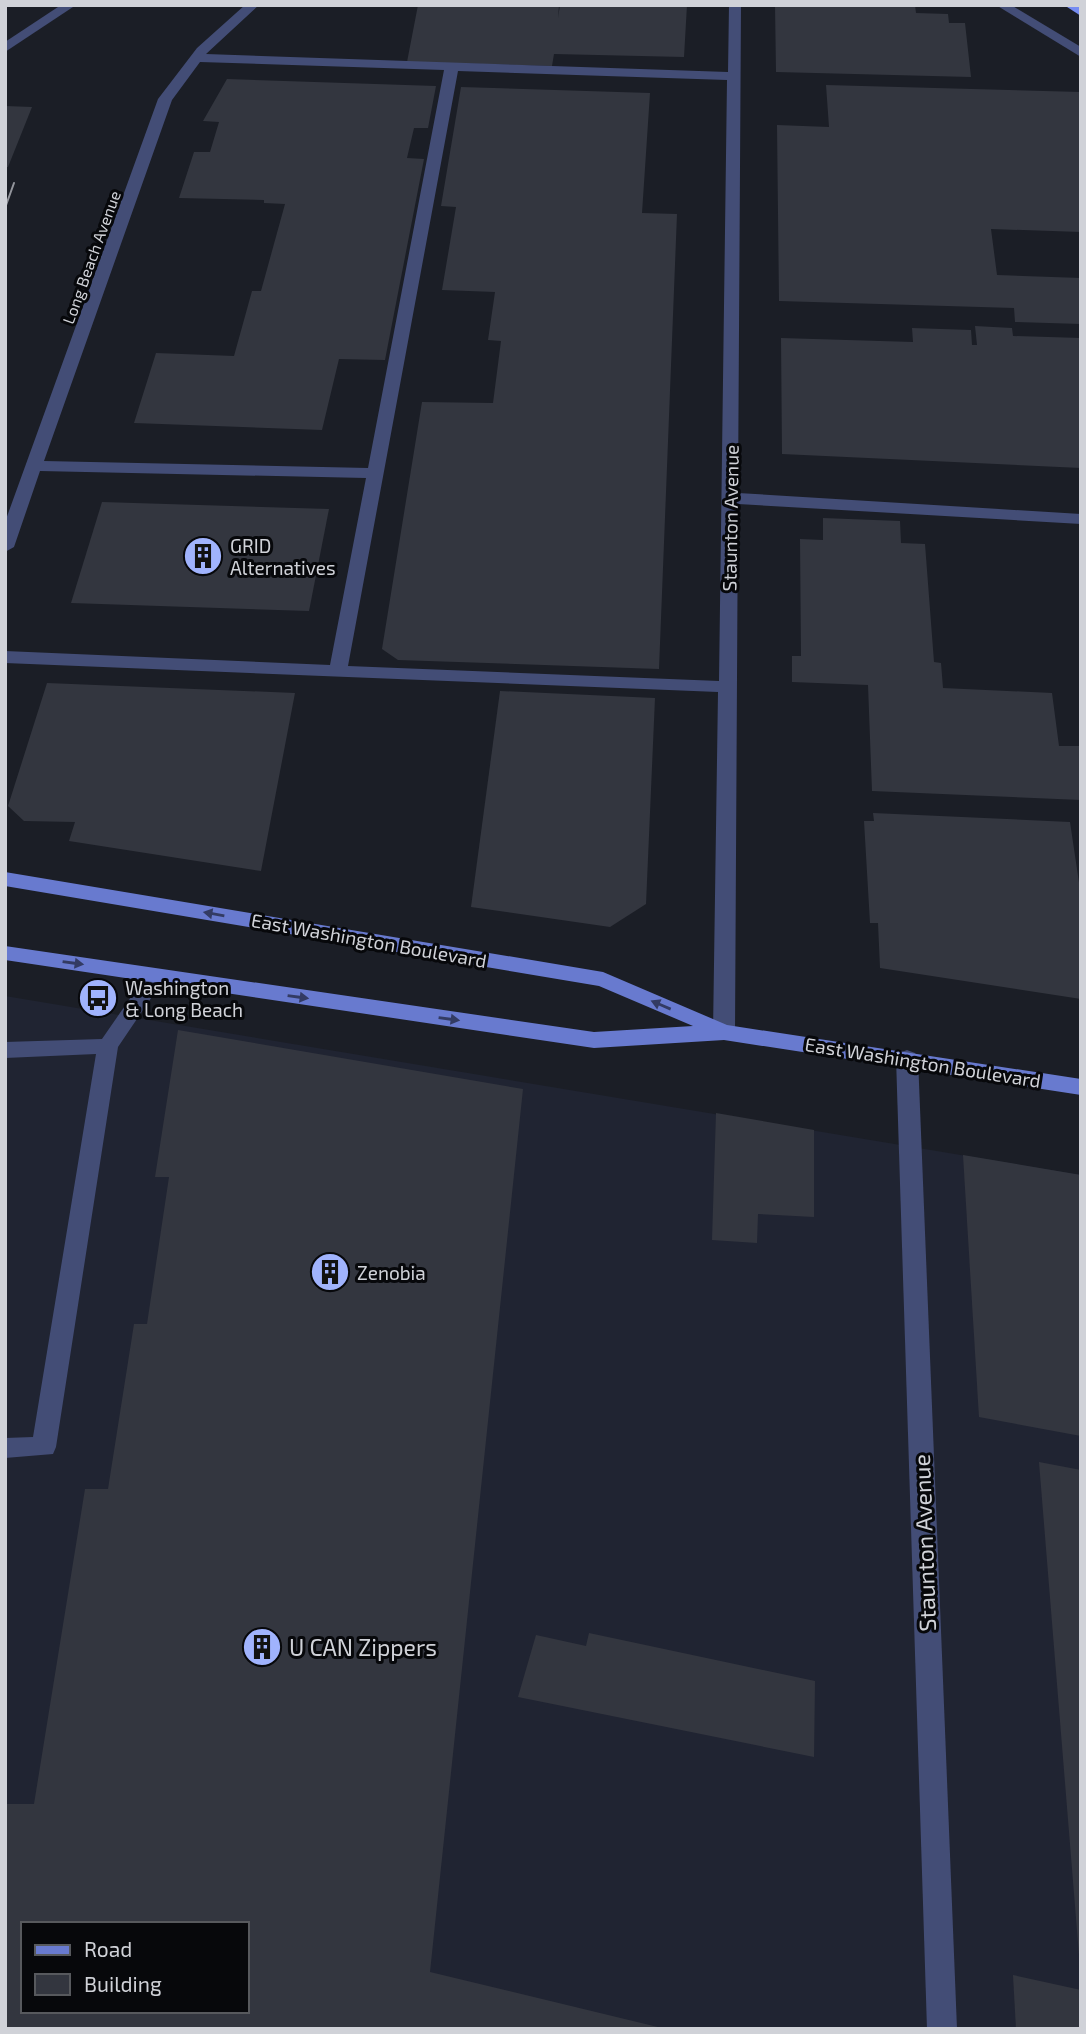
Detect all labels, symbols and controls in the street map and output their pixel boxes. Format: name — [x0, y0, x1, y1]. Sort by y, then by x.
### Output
street label: Long Beach Avenue — [58, 188, 124, 326]
street label: Staunton Avenue — [717, 445, 743, 591]
place label: GRID Alternatives — [230, 534, 336, 579]
building icon: GRID Alternatives — [182, 535, 224, 577]
one-way arrow — [203, 908, 225, 919]
street label: East Washington Boulevard — [250, 908, 488, 972]
one-way arrow — [62, 958, 84, 969]
place label: Washington & Long Beach — [125, 976, 243, 1021]
bus stop icon: Washington & Long Beach — [77, 977, 119, 1019]
one-way arrow — [287, 992, 309, 1003]
one-way arrow — [651, 999, 672, 1010]
one-way arrow — [438, 1014, 460, 1025]
street label: East Washington Boulevard — [803, 1032, 1043, 1092]
building icon: Zenobia — [309, 1251, 351, 1293]
place label: Zenobia — [357, 1261, 426, 1284]
street label: Staunton Avenue — [907, 1454, 941, 1632]
building icon: U CAN Zippers — [241, 1626, 283, 1668]
place label: U CAN Zippers — [289, 1633, 437, 1661]
legend — [21, 1922, 248, 2013]
text: Road — [84, 1936, 132, 1961]
text: Building — [84, 1971, 162, 1996]

